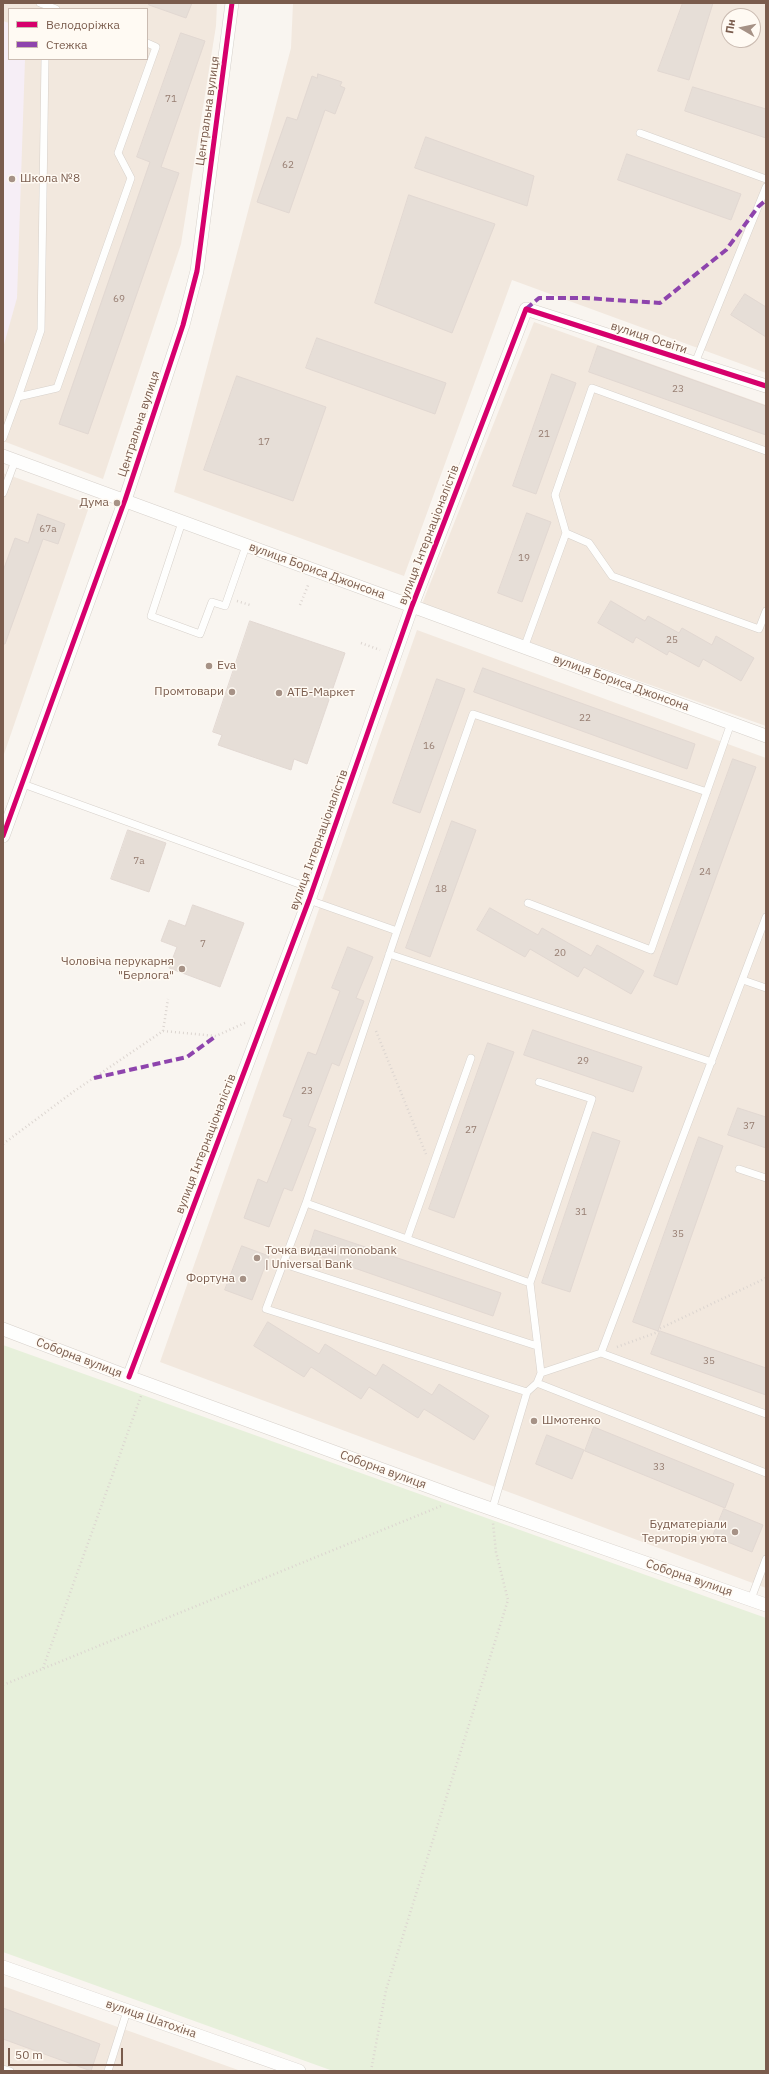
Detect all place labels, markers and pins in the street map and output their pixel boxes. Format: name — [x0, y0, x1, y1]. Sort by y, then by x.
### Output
place label: Школа №8 — [20, 172, 80, 186]
marker: Школа №8 — [7, 174, 17, 184]
place label: Дума — [80, 496, 109, 510]
marker: Дума — [112, 498, 122, 508]
place label: Eva — [217, 659, 236, 673]
marker: Eva — [204, 661, 214, 671]
place label: Промтовари — [154, 685, 224, 699]
place label: АТБ-Маркет — [287, 686, 355, 700]
marker: Промтовари — [227, 687, 237, 697]
marker: АТБ-Маркет — [274, 688, 284, 698]
place label: Чоловіча перукарня "Берлога" — [61, 955, 174, 983]
marker: Чоловіча перукарня "Берлога" — [177, 964, 187, 974]
place label: Точка видачі monobank | Universal Bank — [265, 1244, 397, 1272]
marker: Точка видачі monobank | Universal Bank — [252, 1253, 262, 1263]
place label: Фортуна — [186, 1272, 235, 1286]
marker: Фортуна — [238, 1274, 248, 1284]
place label: Шмотенко — [542, 1414, 601, 1428]
marker: Шмотенко — [529, 1416, 539, 1426]
place label: Будматеріали Територія уюта — [642, 1518, 727, 1546]
marker: Будматеріали Територія уюта — [730, 1527, 740, 1537]

